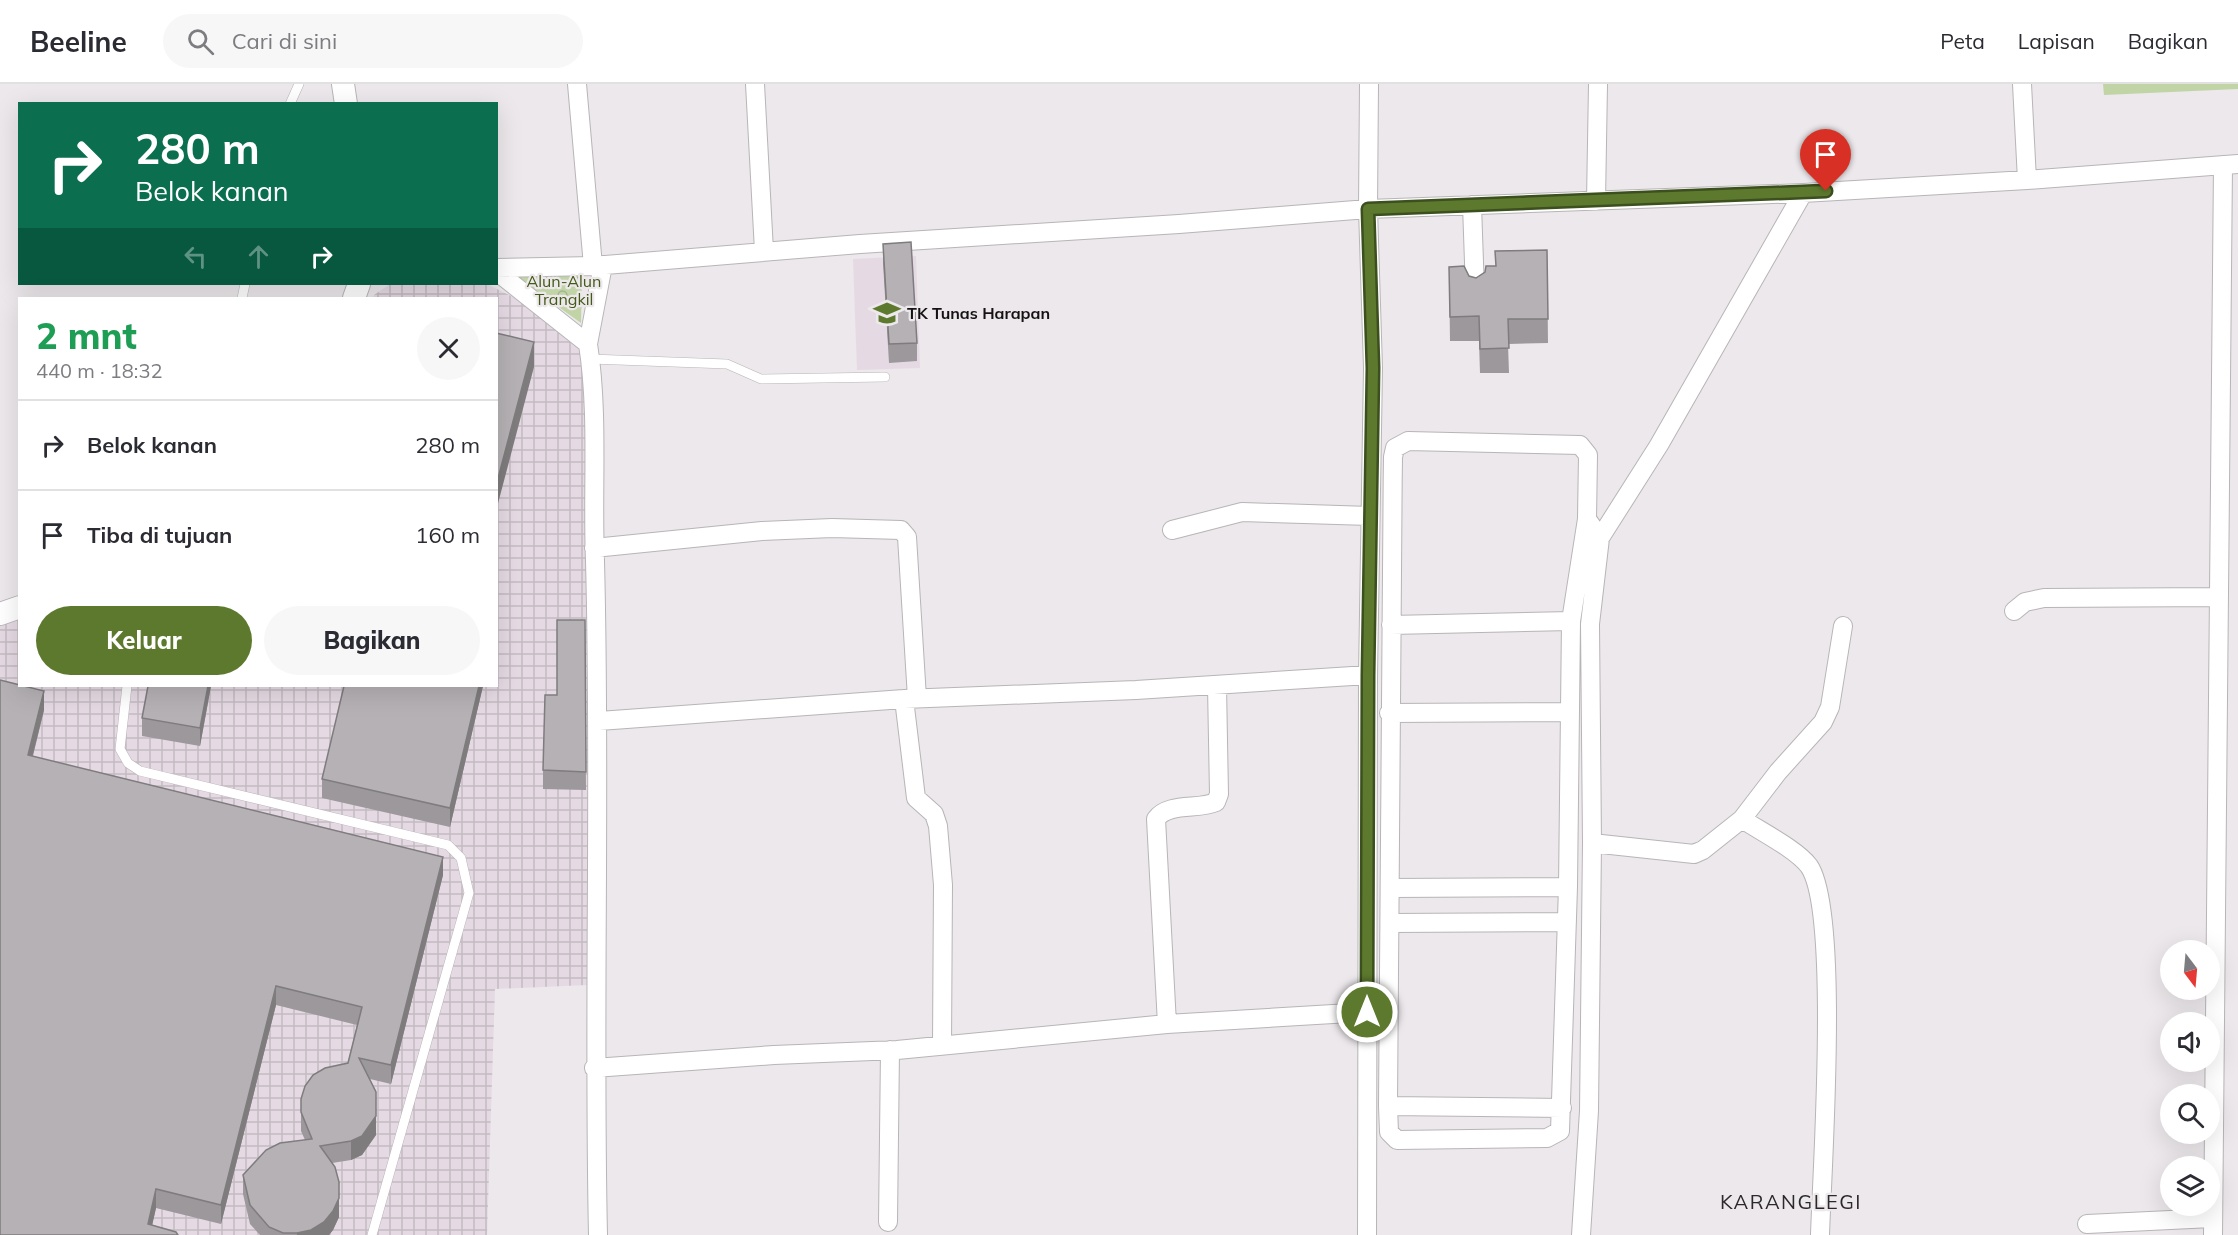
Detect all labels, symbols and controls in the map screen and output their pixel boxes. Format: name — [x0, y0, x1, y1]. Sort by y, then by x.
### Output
search box — [163, 14, 583, 68]
text: Beeline — [30, 24, 127, 59]
icon: search — [184, 25, 217, 58]
text: Cari di sini — [232, 27, 337, 55]
text: Peta — [1940, 28, 1985, 54]
text: Lapisan — [2018, 28, 2095, 54]
text: Bagikan — [2128, 28, 2208, 54]
text: 280 m — [135, 122, 260, 175]
icon: right — [36, 126, 114, 204]
pin — [1800, 129, 1851, 191]
icon: arrive — [1809, 138, 1842, 171]
text: Belok kanan — [135, 174, 289, 208]
icon: left — [179, 240, 212, 273]
icon: ahead — [242, 240, 275, 273]
icon: right — [305, 240, 338, 273]
park label: Alun-Alun Trangkil — [527, 271, 601, 309]
school or university icon: TK Tunas Harapan — [872, 298, 902, 328]
place label: TK Tunas Harapan — [907, 303, 1050, 323]
text: 2 mnt — [36, 313, 137, 358]
button: close — [417, 317, 480, 380]
text: 440 m · 18:32 — [36, 358, 162, 383]
icon: right — [36, 429, 69, 462]
text: Belok kanan — [87, 431, 217, 459]
text: 280 m — [415, 431, 480, 459]
icon: arrive — [36, 519, 69, 552]
text: Tiba di tujuan — [87, 521, 232, 549]
text: 160 m — [415, 521, 480, 549]
button: Keluar — [36, 606, 252, 675]
button: Bagikan — [264, 606, 480, 675]
north arrow — [2160, 940, 2220, 1000]
map controls — [2160, 940, 2220, 1216]
position arrow — [1335, 980, 1399, 1044]
button: sound — [2160, 1012, 2220, 1072]
button: search — [2160, 1084, 2220, 1144]
button: layers — [2160, 1156, 2220, 1216]
district label: KARANGLEGI — [1720, 1189, 1862, 1214]

